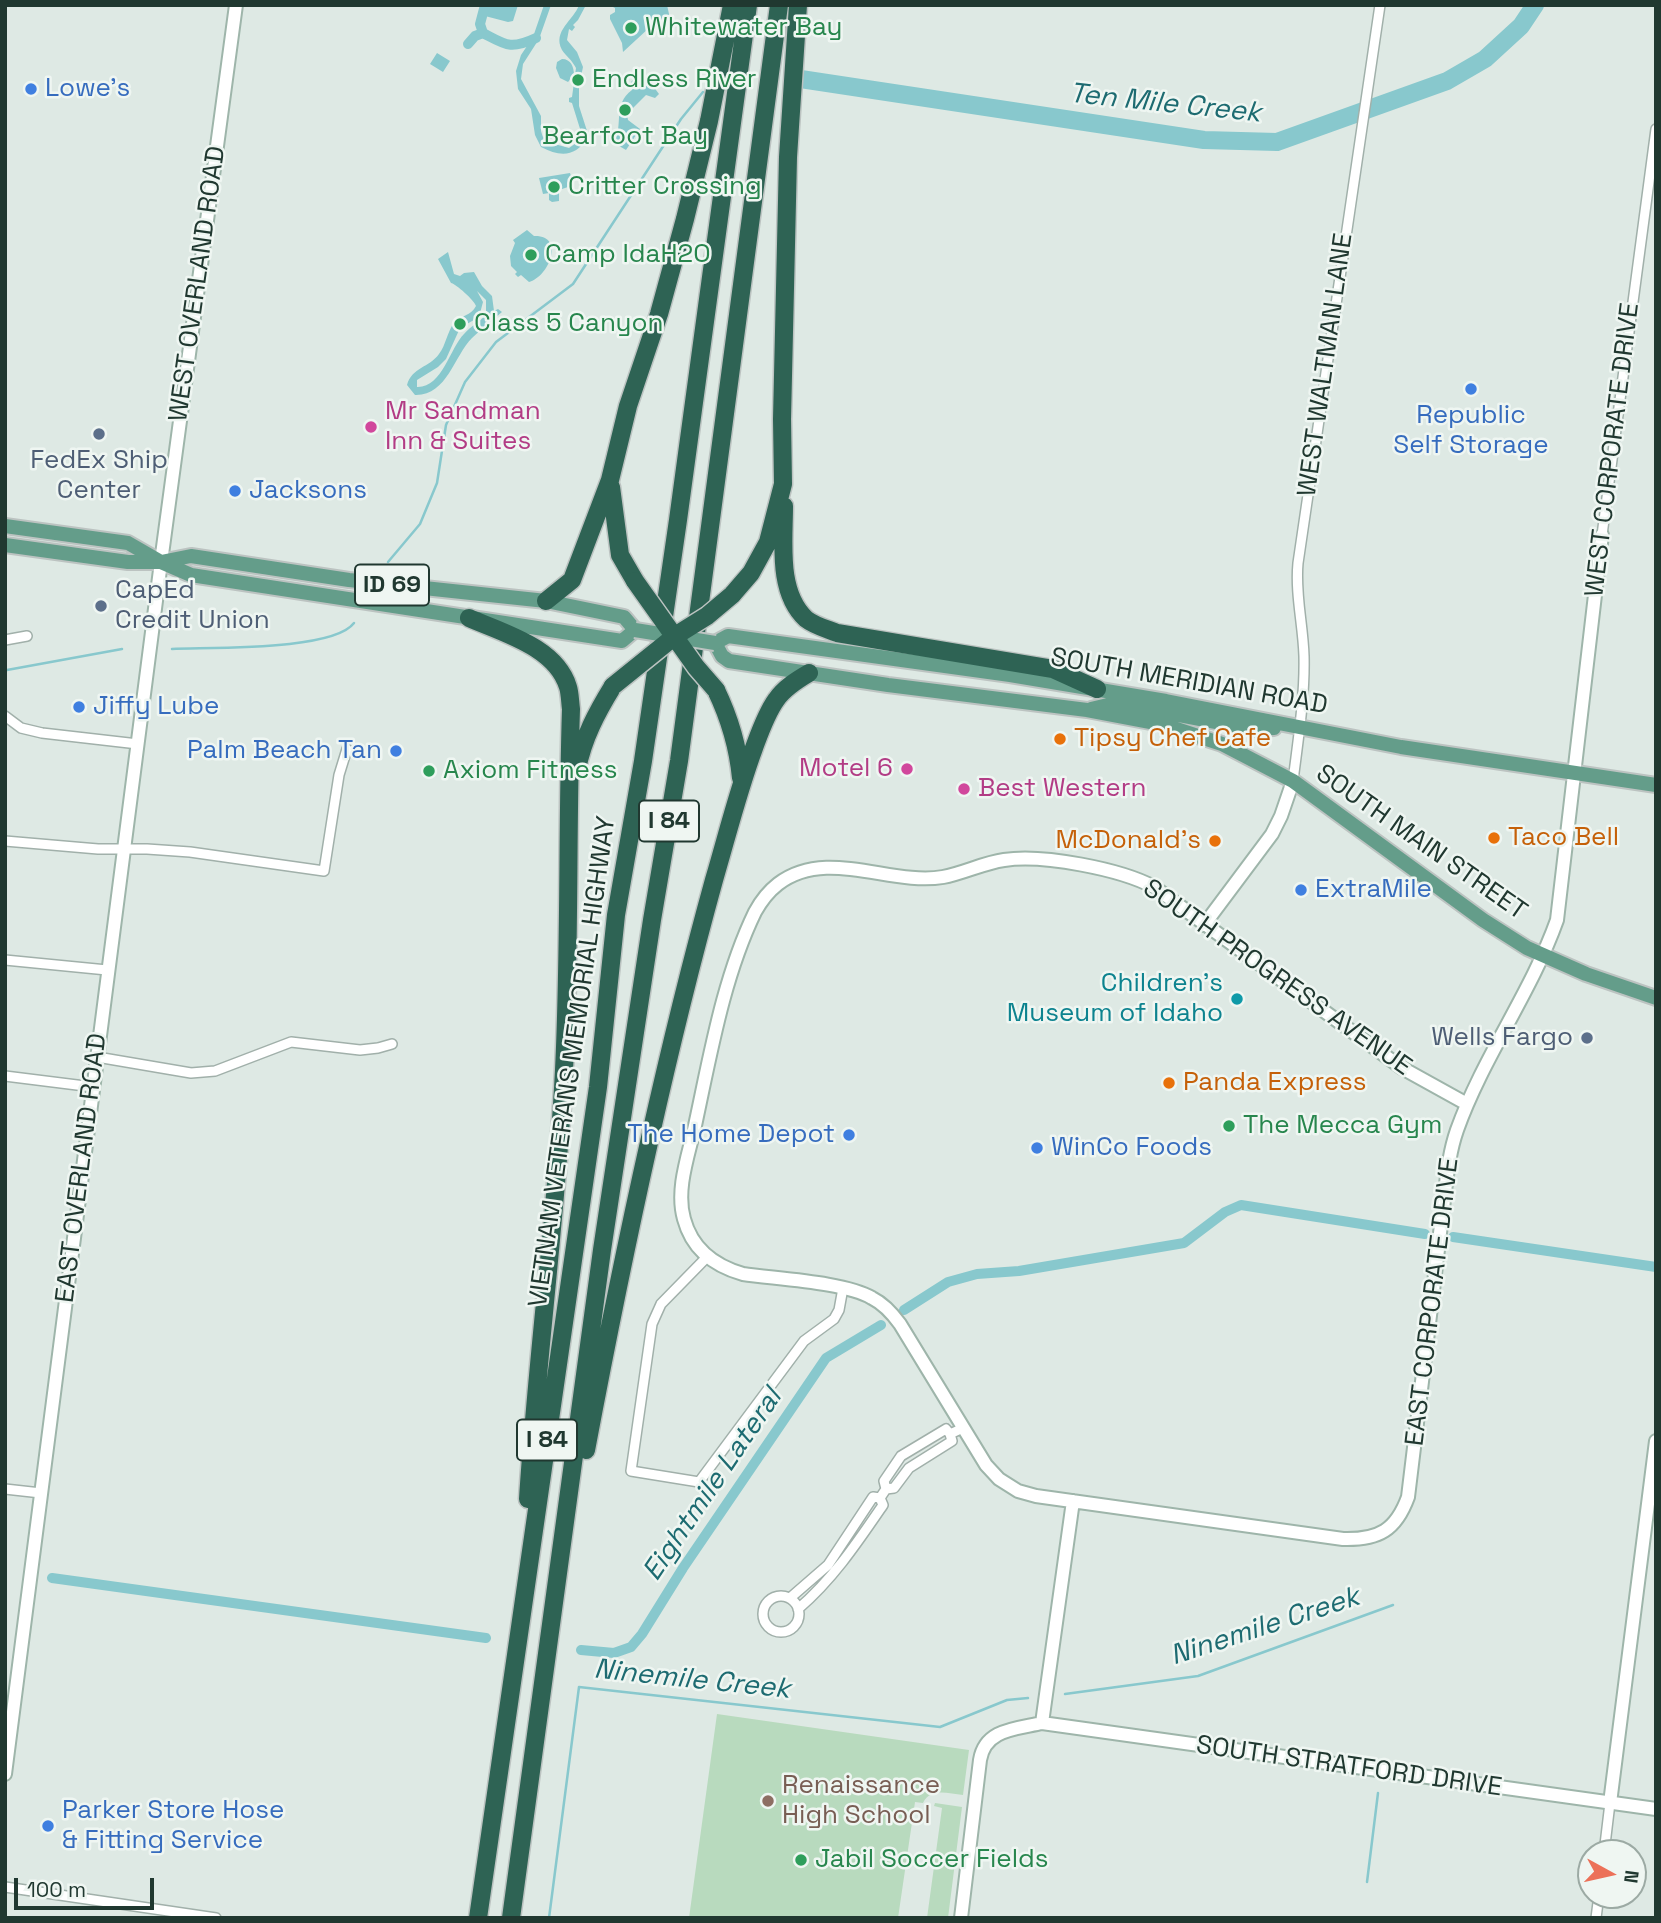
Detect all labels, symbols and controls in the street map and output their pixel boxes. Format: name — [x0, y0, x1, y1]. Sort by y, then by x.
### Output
place label: Whitewater Bay — [645, 12, 843, 44]
marker: Whitewater Bay — [623, 20, 639, 36]
place label: Endless River — [592, 64, 757, 96]
marker: Endless River — [570, 72, 586, 88]
place label: Lowe's — [45, 73, 130, 105]
water label: Ten Mile Creek — [1067, 77, 1263, 131]
marker: Lowe's — [23, 81, 39, 97]
marker: Bearfoot Bay — [617, 102, 633, 118]
place label: Bearfoot Bay — [542, 121, 708, 153]
street label: WEST OVERLAND ROAD — [163, 144, 233, 424]
place label: Critter Crossing — [568, 171, 762, 203]
marker: Critter Crossing — [546, 179, 562, 195]
street label: WEST WALTMAN LANE — [1292, 231, 1360, 499]
place label: Camp IdaH2O — [545, 239, 711, 271]
marker: Camp IdaH2O — [523, 247, 539, 263]
street label: WEST CORPORATE DRIVE — [1579, 301, 1647, 599]
place label: Class 5 Canyon — [474, 308, 664, 340]
marker: Class 5 Canyon — [452, 316, 468, 332]
marker: Republic Self Storage — [1463, 381, 1479, 397]
place label: Mr Sandman Inn & Suites — [385, 396, 541, 458]
place label: Republic Self Storage — [1393, 400, 1549, 462]
marker: Mr Sandman Inn & Suites — [363, 419, 379, 435]
marker: FedEx Ship Center — [91, 426, 107, 442]
place label: FedEx Ship Center — [30, 445, 168, 506]
place label: Jacksons — [249, 475, 367, 507]
marker: Jacksons — [227, 483, 243, 499]
road number: ID 69 — [355, 564, 429, 606]
place label: CapEd Credit Union — [115, 575, 270, 636]
marker: CapEd Credit Union — [93, 598, 109, 614]
street label: SOUTH MERIDIAN ROAD — [1048, 642, 1330, 722]
place label: Jiffy Lube — [93, 691, 219, 723]
marker: Jiffy Lube — [71, 699, 87, 715]
place label: Tipsy Chef Cafe — [1074, 723, 1271, 755]
marker: Tipsy Chef Cafe — [1052, 731, 1068, 747]
place label: Palm Beach Tan — [187, 735, 382, 767]
marker: Palm Beach Tan — [388, 743, 404, 759]
place label: Motel 6 — [799, 753, 893, 785]
place label: Axiom Fitness — [443, 755, 617, 787]
street label: SOUTH MAIN STREET — [1310, 758, 1532, 928]
marker: Motel 6 — [899, 761, 915, 777]
marker: Axiom Fitness — [421, 763, 437, 779]
place label: Best Western — [978, 773, 1146, 805]
marker: Best Western — [956, 781, 972, 797]
road number: I 84 — [639, 800, 699, 842]
street label: VIETNAM VETERANS MEMORIAL HIGHWAY — [523, 815, 623, 1309]
place label: Taco Bell — [1508, 822, 1619, 854]
place label: McDonald's — [1056, 825, 1201, 857]
marker: Taco Bell — [1486, 830, 1502, 846]
marker: McDonald's — [1207, 833, 1223, 849]
street label: SOUTH PROGRESS AVENUE — [1137, 873, 1417, 1083]
place label: ExtraMile — [1315, 874, 1432, 906]
marker: ExtraMile — [1293, 882, 1309, 898]
place label: Children's Museum of Idaho — [1007, 968, 1223, 1030]
marker: Children's Museum of Idaho — [1229, 991, 1245, 1007]
place label: Wells Fargo — [1431, 1022, 1573, 1054]
marker: Wells Fargo — [1579, 1030, 1595, 1046]
street label: EAST OVERLAND ROAD — [50, 1032, 114, 1304]
place label: Panda Express — [1183, 1067, 1367, 1099]
marker: Panda Express — [1161, 1075, 1177, 1091]
place label: The Mecca Gym — [1243, 1110, 1442, 1142]
marker: The Mecca Gym — [1221, 1118, 1237, 1134]
place label: The Home Depot — [627, 1119, 835, 1151]
marker: The Home Depot — [841, 1127, 857, 1143]
place label: WinCo Foods — [1051, 1132, 1212, 1164]
marker: WinCo Foods — [1029, 1140, 1045, 1156]
street label: EAST CORPORATE DRIVE — [1400, 1156, 1466, 1448]
water label: Eightmile Lateral — [636, 1383, 790, 1587]
road number: I 84 — [517, 1420, 577, 1460]
water label: Ninemile Creek — [1166, 1581, 1364, 1673]
water label: Ninemile Creek — [592, 1653, 792, 1707]
street label: SOUTH STRATFORD DRIVE — [1194, 1730, 1504, 1804]
place label: Renaissance High School — [782, 1770, 940, 1831]
marker: Renaissance High School — [760, 1793, 776, 1809]
place label: Parker Store Hose & Fitting Service — [62, 1795, 284, 1856]
marker: Parker Store Hose & Fitting Service — [40, 1818, 56, 1834]
north arrow — [1577, 1839, 1647, 1909]
place label: Jabil Soccer Fields — [815, 1844, 1048, 1876]
marker: Jabil Soccer Fields — [793, 1852, 809, 1868]
scale bar — [18, 1864, 158, 1908]
text: N — [1618, 1869, 1645, 1885]
text: 100 m — [27, 1876, 86, 1903]

